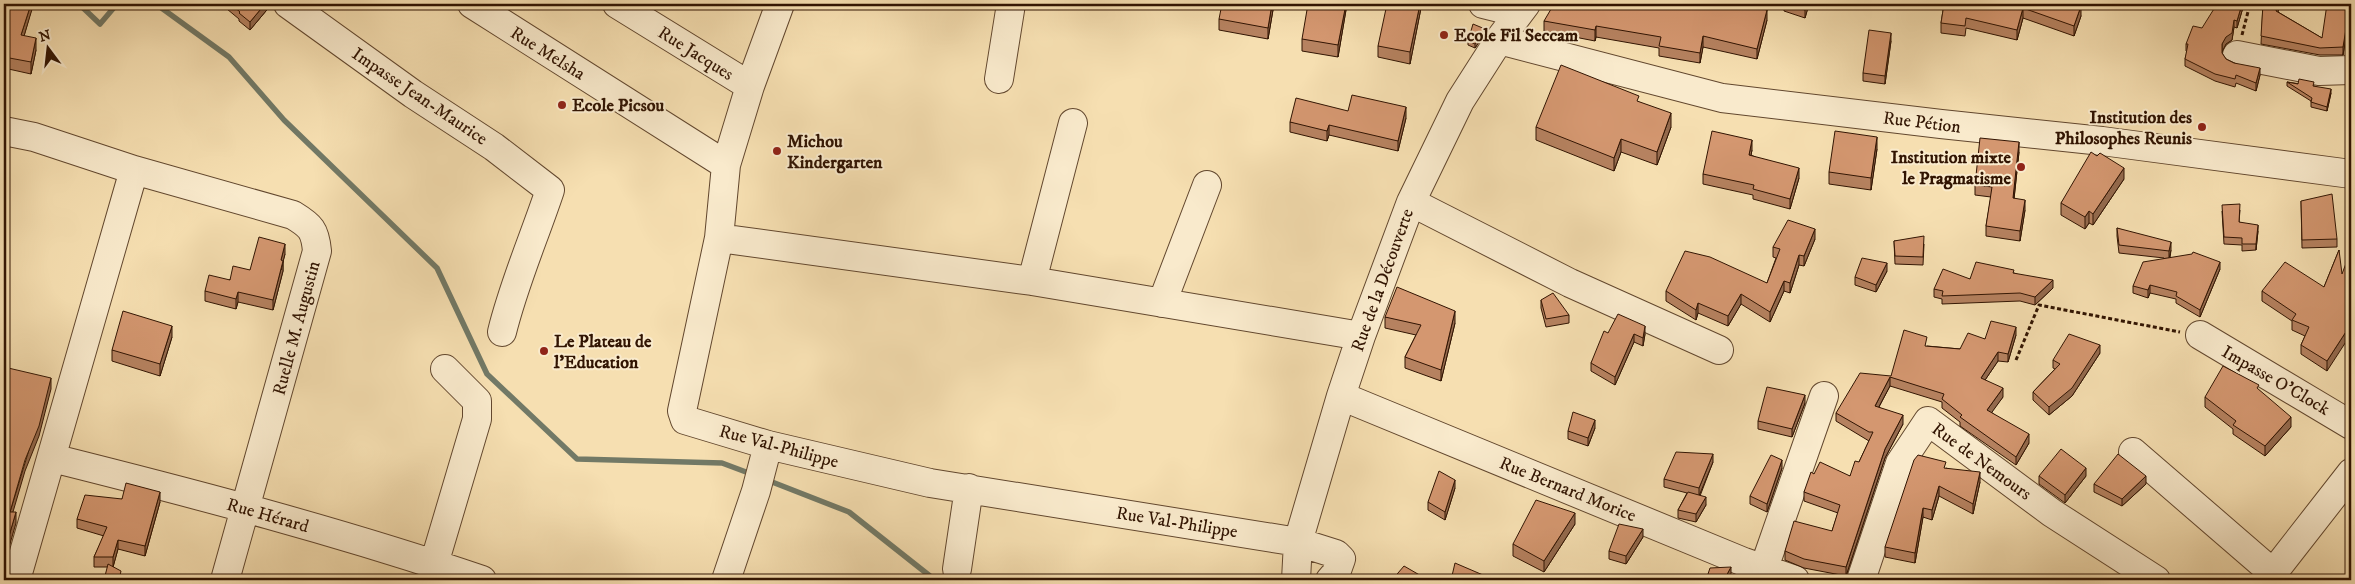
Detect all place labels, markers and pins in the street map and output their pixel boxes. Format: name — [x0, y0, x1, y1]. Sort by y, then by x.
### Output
place label: Ecole Fil Seccam — [1454, 25, 1579, 47]
marker: Ecole Fil Seccam — [1438, 29, 1450, 41]
place label: Ecole Picsou — [572, 95, 664, 117]
marker: Ecole Picsou — [556, 99, 568, 111]
place label: Institution des Philosophes Reunis — [2055, 107, 2192, 150]
marker: Institution des Philosophes Reunis — [2196, 121, 2208, 133]
place label: Michou Kindergarten — [787, 131, 883, 174]
marker: Michou Kindergarten — [771, 145, 783, 157]
place label: Institution mixte le Pragmatisme — [1891, 147, 2012, 190]
marker: Institution mixte le Pragmatisme — [2015, 161, 2027, 173]
place label: Le Plateau de l'Education — [553, 331, 652, 374]
marker: Le Plateau de l'Education — [538, 345, 550, 357]

